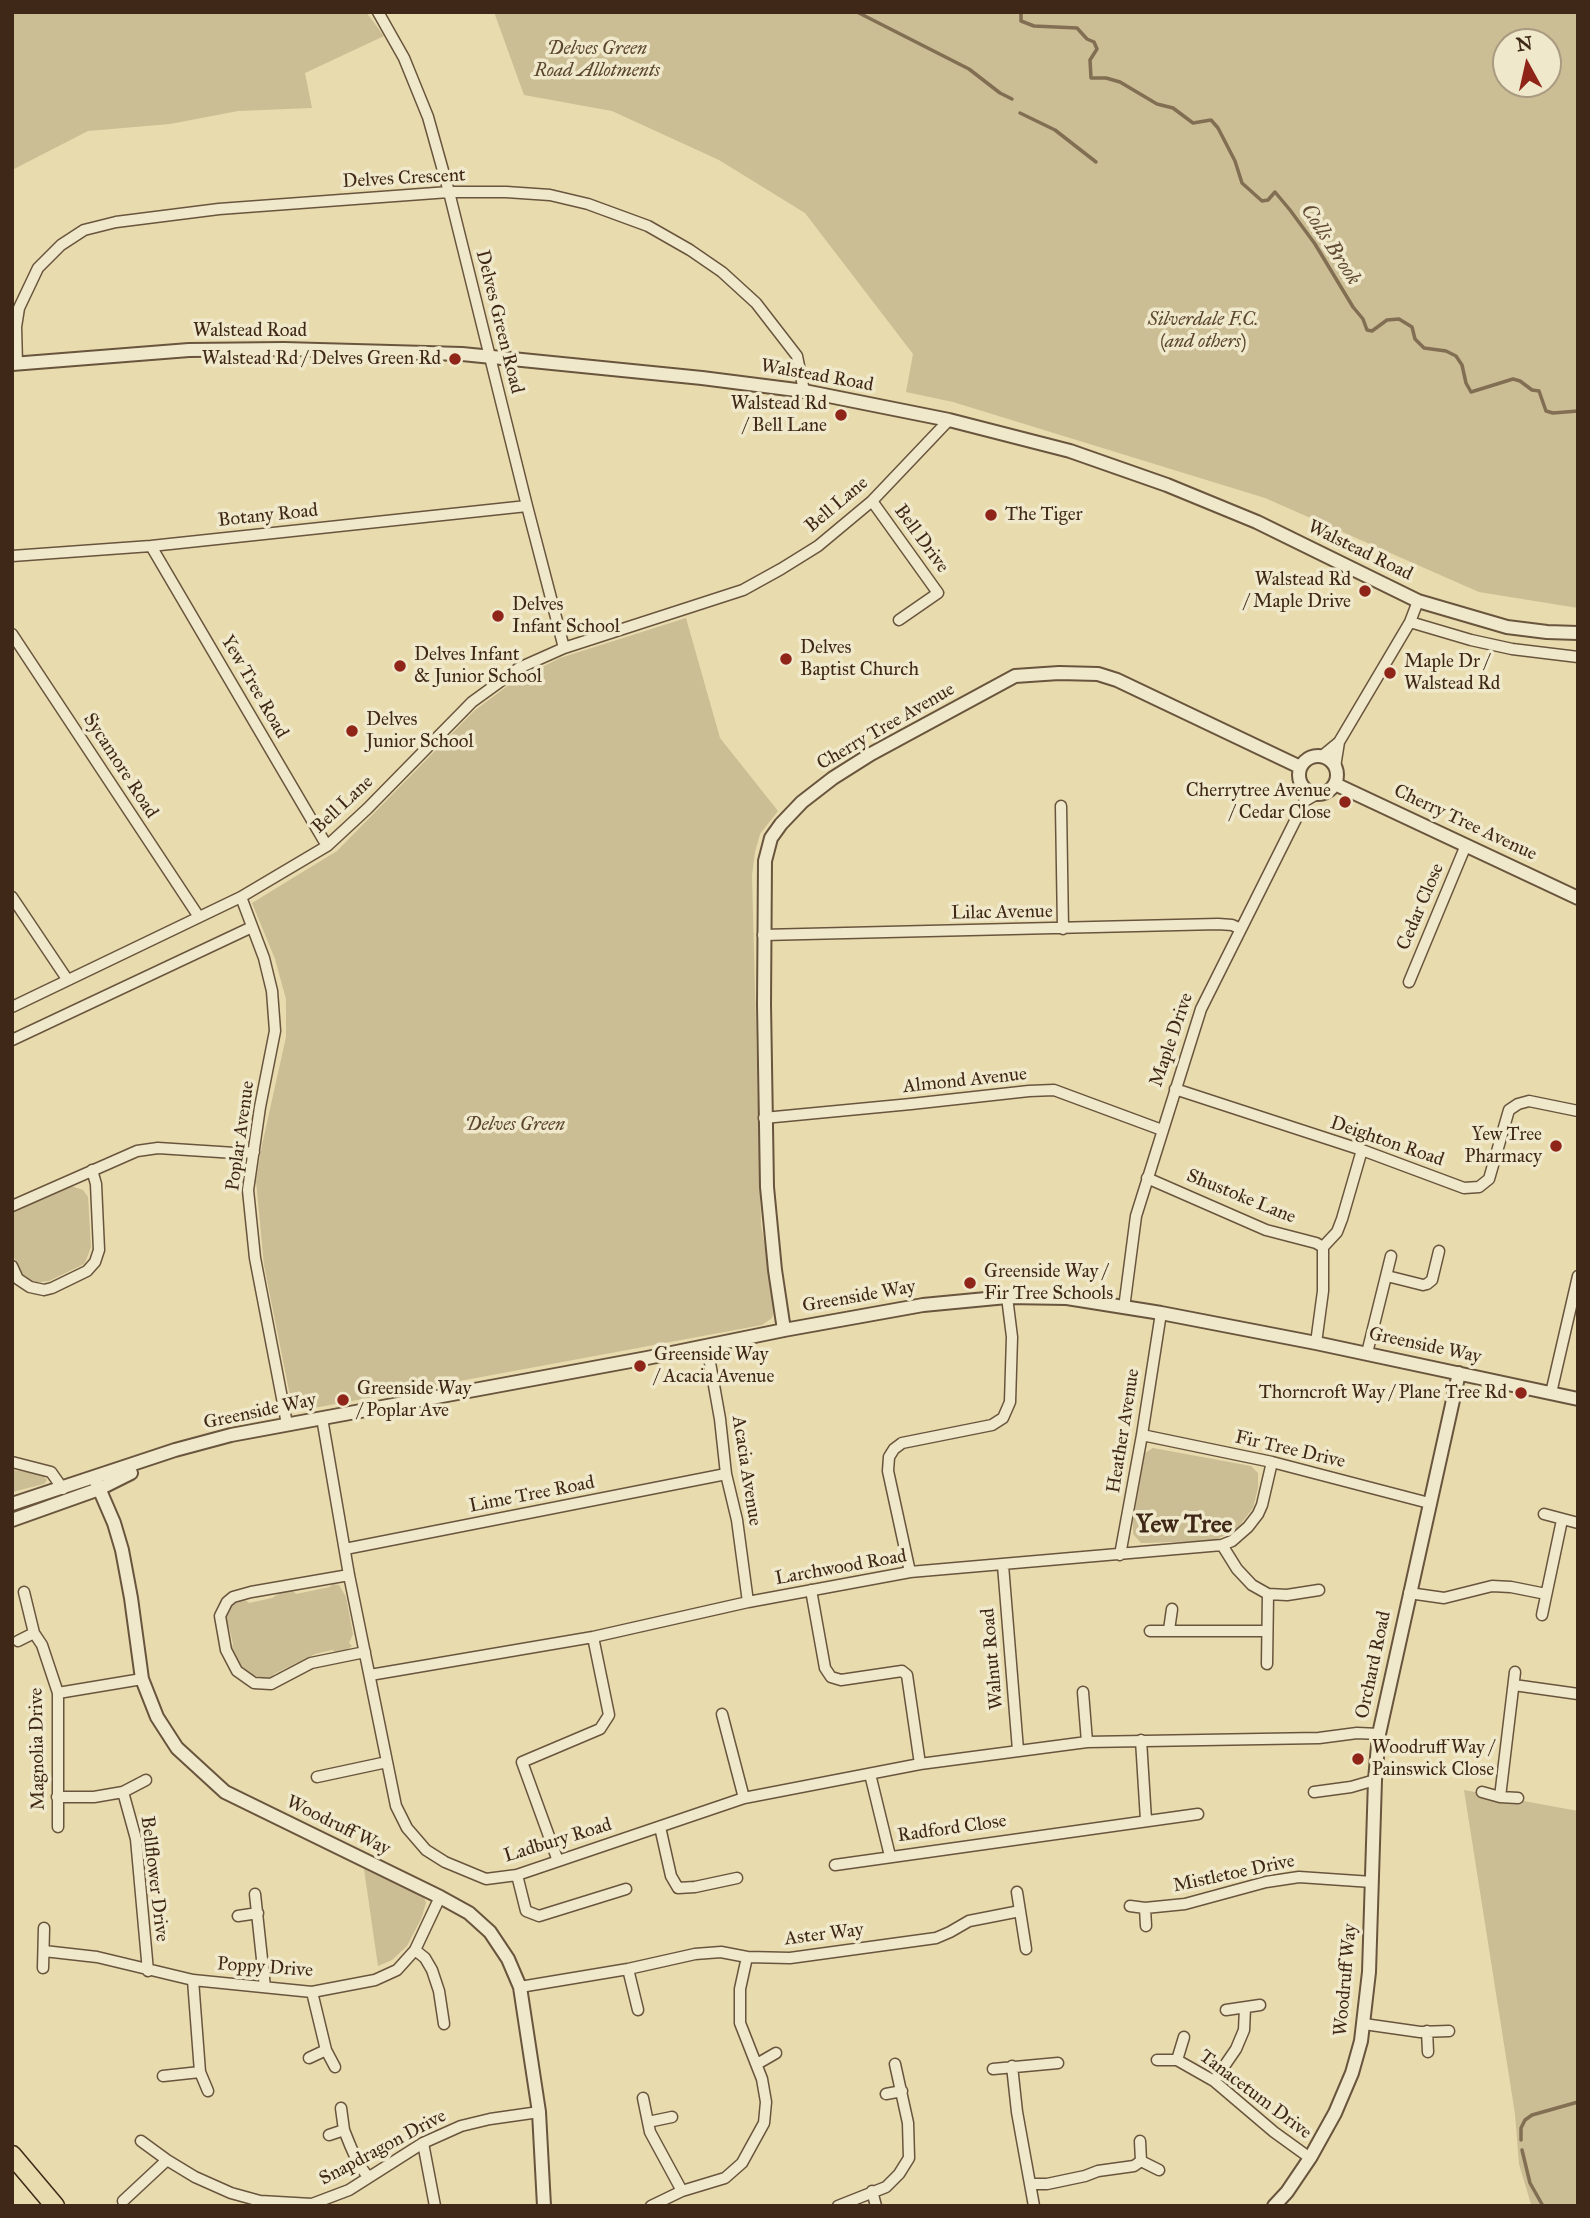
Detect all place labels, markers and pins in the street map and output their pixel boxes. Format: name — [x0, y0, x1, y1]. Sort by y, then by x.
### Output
place label: Walstead Rd / Delves Green Rd — [202, 348, 441, 370]
marker: Walstead Rd / Delves Green Rd — [447, 351, 463, 367]
place label: Walstead Rd / Bell Lane — [731, 393, 827, 437]
marker: Walstead Rd / Bell Lane — [833, 407, 849, 423]
place label: The Tiger — [1005, 504, 1083, 526]
marker: The Tiger — [983, 507, 999, 523]
place label: Walstead Rd / Maple Drive — [1244, 569, 1351, 613]
marker: Walstead Rd / Maple Drive — [1357, 583, 1373, 599]
place label: Delves Infant School — [512, 594, 620, 638]
marker: Delves Infant School — [490, 608, 506, 624]
place label: Delves Baptist Church — [800, 637, 919, 681]
place label: Delves Infant & Junior School — [414, 644, 542, 688]
marker: Delves Baptist Church — [778, 651, 794, 667]
place label: Maple Dr / Walstead Rd — [1404, 651, 1500, 695]
marker: Delves Infant & Junior School — [392, 658, 408, 674]
marker: Maple Dr / Walstead Rd — [1382, 665, 1398, 681]
place label: Delves Junior School — [366, 709, 474, 753]
marker: Delves Junior School — [344, 723, 360, 739]
place label: Cherrytree Avenue / Cedar Close — [1186, 780, 1331, 824]
marker: Cherrytree Avenue / Cedar Close — [1337, 794, 1353, 810]
place label: Yew Tree Pharmacy — [1465, 1124, 1542, 1168]
marker: Yew Tree Pharmacy — [1548, 1138, 1564, 1154]
place label: Greenside Way / Fir Tree Schools — [984, 1261, 1113, 1305]
marker: Greenside Way / Fir Tree Schools — [962, 1275, 978, 1291]
place label: Greenside Way / Acacia Avenue — [654, 1344, 774, 1388]
marker: Greenside Way / Acacia Avenue — [632, 1358, 648, 1374]
place label: Greenside Way / Poplar Ave — [357, 1378, 471, 1422]
place label: Thorncroft Way / Plane Tree Rd — [1259, 1382, 1507, 1404]
marker: Thorncroft Way / Plane Tree Rd — [1513, 1385, 1529, 1401]
marker: Greenside Way / Poplar Ave — [335, 1392, 351, 1408]
place label: Woodruff Way / Painswick Close — [1372, 1737, 1494, 1781]
marker: Woodruff Way / Painswick Close — [1350, 1751, 1366, 1767]

